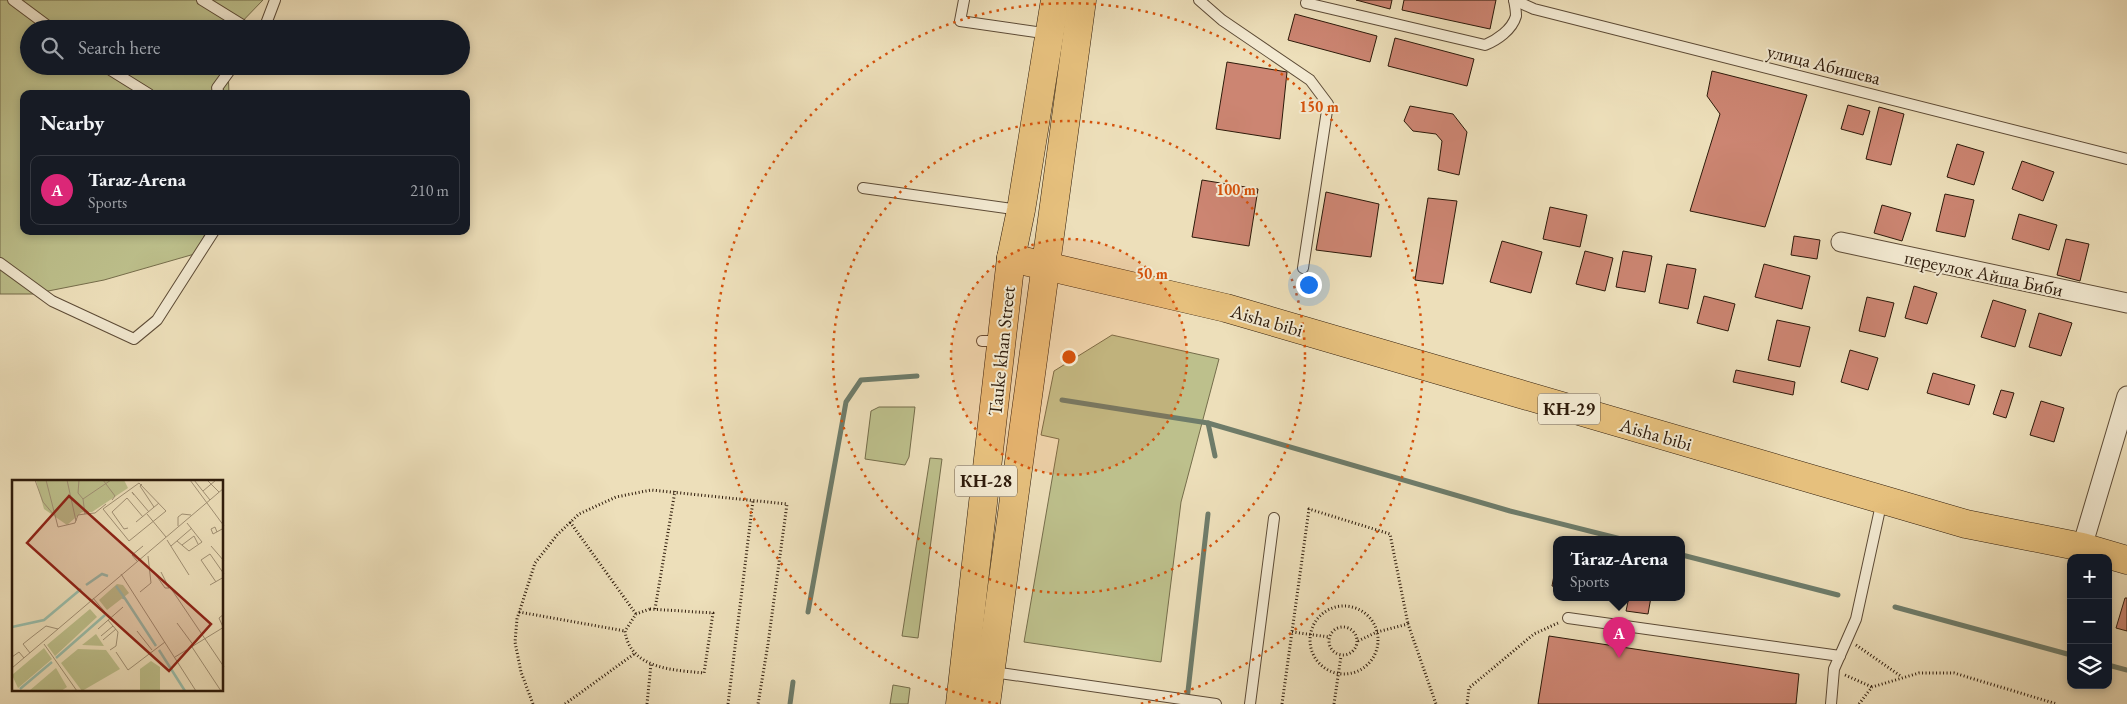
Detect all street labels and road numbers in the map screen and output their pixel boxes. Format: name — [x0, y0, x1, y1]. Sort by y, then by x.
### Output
street label: улица Абишева — [1765, 38, 1884, 91]
street label: переулок Айша Биби — [1902, 244, 2065, 302]
street label: Tauke khan Street — [982, 285, 1021, 417]
street label: Aisha bibi — [1227, 298, 1306, 343]
road number: КН-29 — [1538, 394, 1600, 424]
street label: Aisha bibi — [1616, 412, 1695, 457]
road number: КН-28 — [955, 466, 1017, 496]

